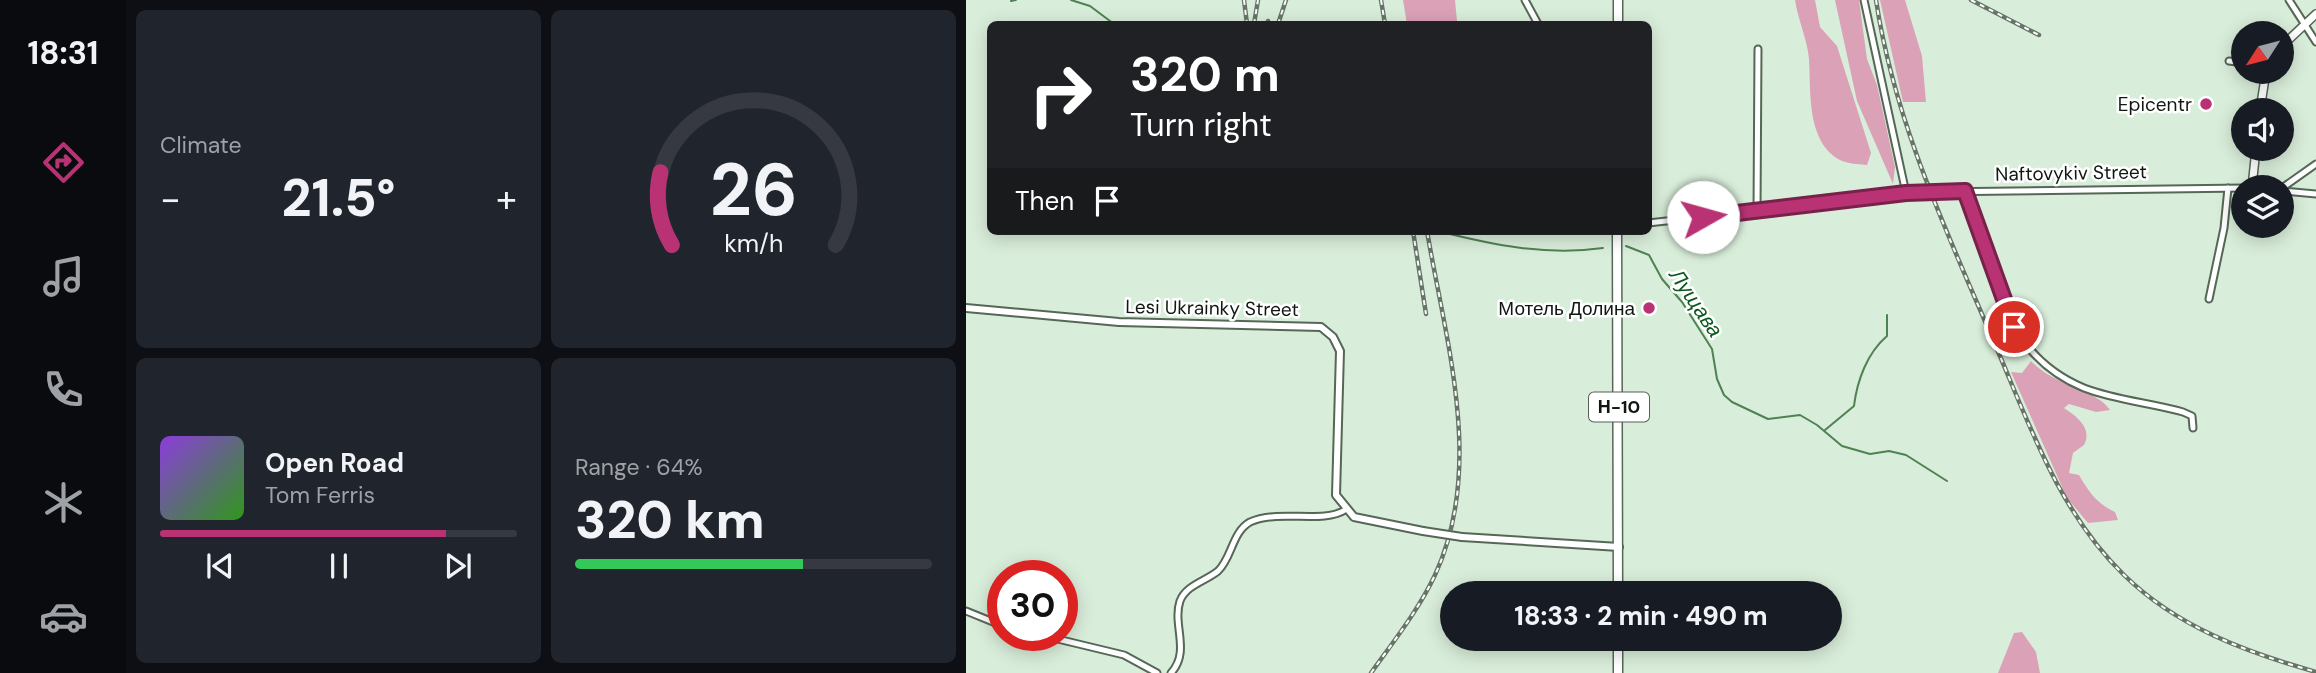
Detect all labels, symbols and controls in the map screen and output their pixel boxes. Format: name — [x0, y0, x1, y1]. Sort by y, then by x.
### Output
north arrow — [2231, 21, 2294, 84]
map controls — [2231, 21, 2294, 238]
text: 18:31 — [28, 32, 98, 74]
text: 320 m — [1130, 42, 1280, 106]
icon: right — [1015, 49, 1106, 140]
place label: Epicentr — [2118, 92, 2192, 117]
marker: Epicentr — [2198, 96, 2214, 112]
button: sound — [2231, 98, 2294, 161]
text: Turn right — [1130, 104, 1272, 146]
text: Climate — [160, 130, 242, 160]
icon: directions — [39, 138, 88, 187]
text: 26 — [709, 143, 798, 238]
street label: Naftovykiv Street — [1995, 159, 2147, 187]
text: 21.5° — [281, 164, 396, 232]
text: − — [160, 174, 181, 224]
text: + — [496, 174, 517, 224]
button: layers — [2231, 175, 2294, 238]
position arrow — [1666, 180, 1740, 254]
icon: arrive — [1088, 182, 1126, 220]
text: Then — [1015, 184, 1074, 218]
text: km/h — [724, 227, 783, 260]
icon: music — [39, 252, 88, 301]
water label: Лущава — [1662, 262, 1729, 343]
street label: Lesi Ukrainky Street — [1125, 294, 1299, 322]
place label: Мотель Долина — [1498, 296, 1635, 321]
pin — [1984, 297, 2044, 357]
marker: Мотель Долина — [1641, 300, 1657, 316]
icon: arrive — [1995, 308, 2033, 346]
icon: phone — [39, 365, 88, 414]
road number: Н-10 — [1589, 393, 1649, 422]
text: Open Road — [265, 446, 404, 480]
text: Range · 64% — [575, 452, 703, 482]
icon: climate — [39, 478, 88, 527]
text: Tom Ferris — [265, 480, 375, 510]
text: 320 km — [575, 486, 765, 554]
icon: previous — [201, 547, 239, 585]
icon: pause — [320, 547, 358, 585]
icon: next — [439, 547, 477, 585]
speed limit sign: 30 — [987, 560, 1078, 651]
icon: car — [39, 592, 88, 641]
text: 18:33 · 2 min · 490 m — [1514, 599, 1768, 633]

